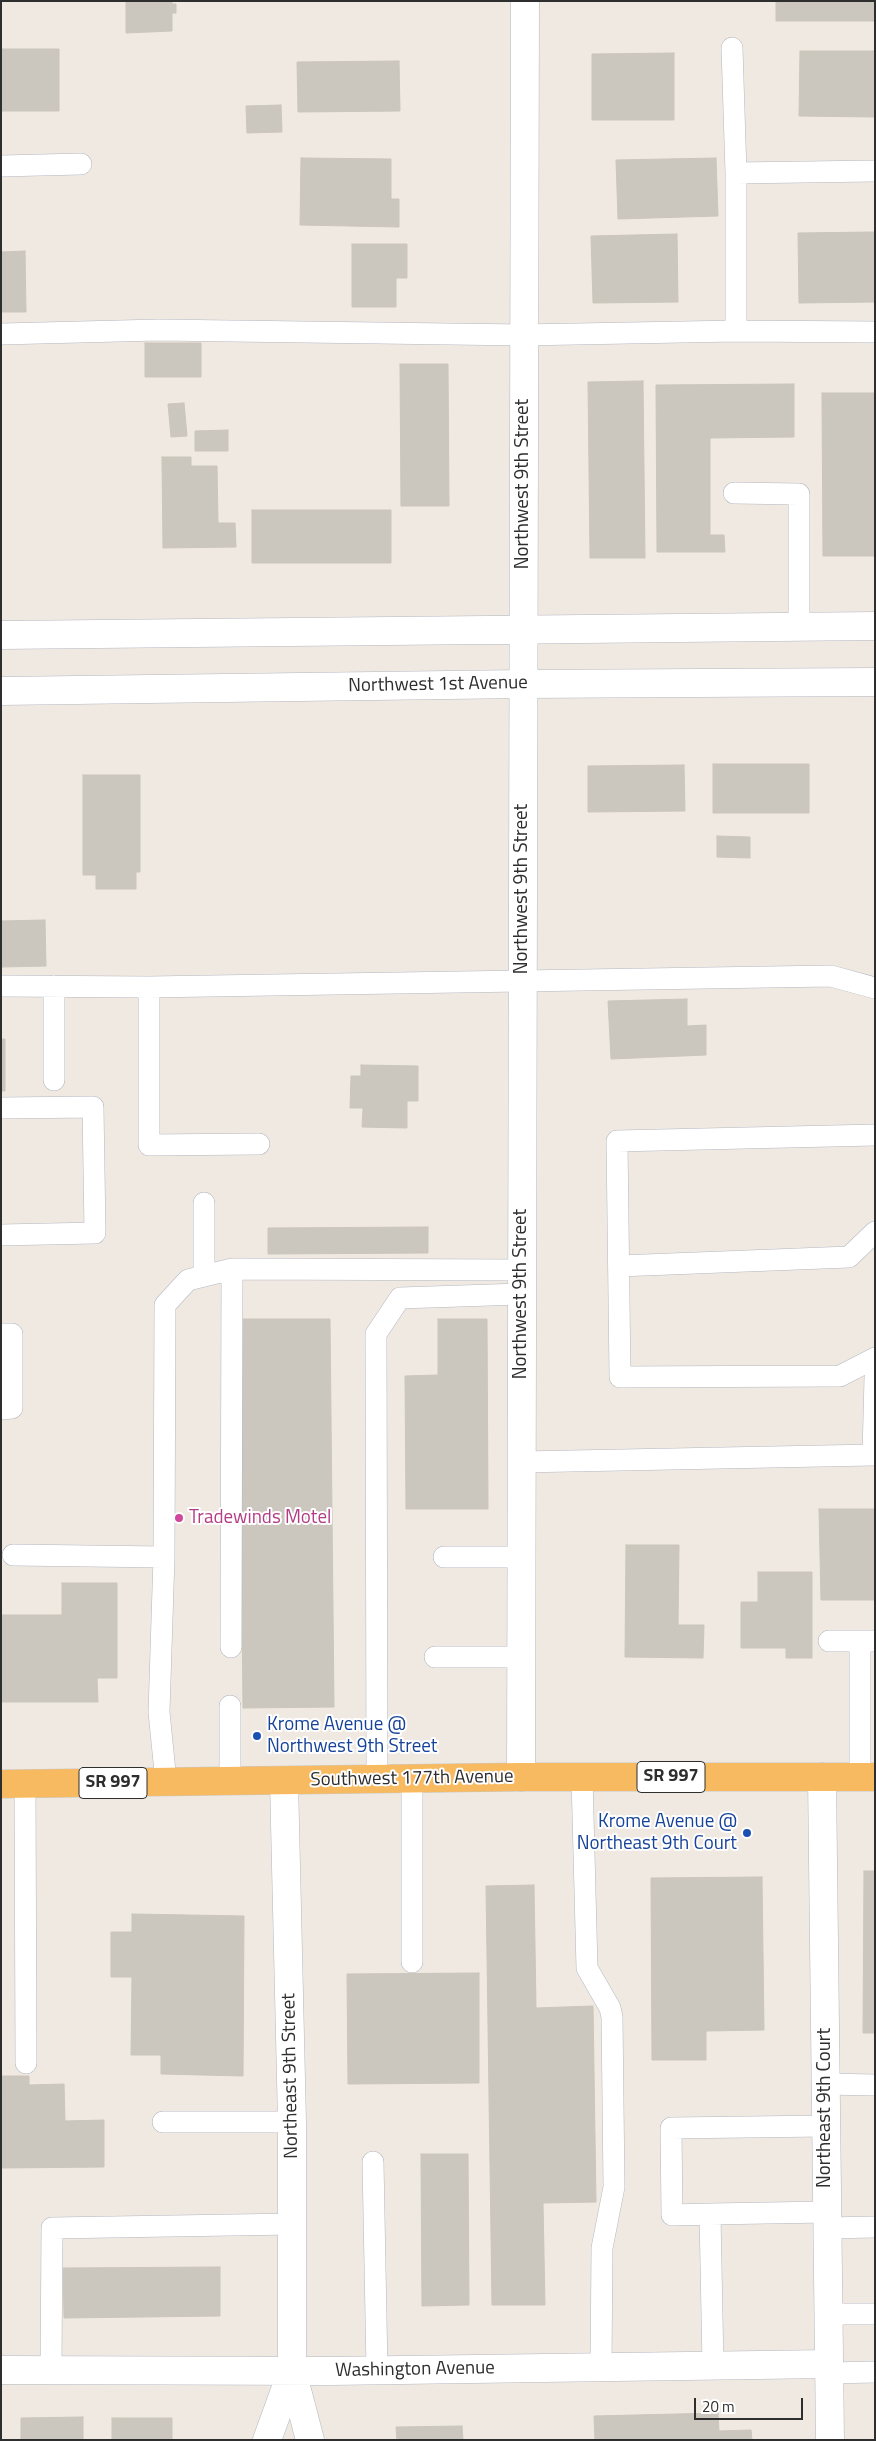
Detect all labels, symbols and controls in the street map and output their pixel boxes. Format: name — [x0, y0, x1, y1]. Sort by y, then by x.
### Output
street label: Northwest 9th Street — [512, 399, 534, 569]
street label: Northwest 1st Avenue — [348, 672, 528, 698]
street label: Northwest 9th Street — [511, 804, 533, 974]
street label: Northwest 9th Street — [510, 1209, 532, 1379]
place label: Tradewinds Motel — [189, 1507, 331, 1529]
marker: Tradewinds Motel — [173, 1512, 185, 1524]
place label: Krome Avenue @ Northwest 9th Street — [267, 1714, 437, 1758]
marker: Krome Avenue @ Northwest 9th Street — [251, 1730, 263, 1742]
road number: SR 997 — [637, 1761, 705, 1792]
street label: Southwest 177th Avenue — [310, 1766, 514, 1792]
road number: SR 997 — [79, 1768, 147, 1799]
place label: Krome Avenue @ Northeast 9th Court — [577, 1811, 737, 1855]
marker: Krome Avenue @ Northeast 9th Court — [741, 1827, 753, 1839]
street label: Northeast 9th Street — [278, 1993, 304, 2159]
street label: Northeast 9th Court — [814, 2028, 836, 2188]
street label: Washington Avenue — [335, 2357, 495, 2383]
scale bar — [696, 2388, 805, 2420]
text: 20 m — [702, 2395, 735, 2418]

